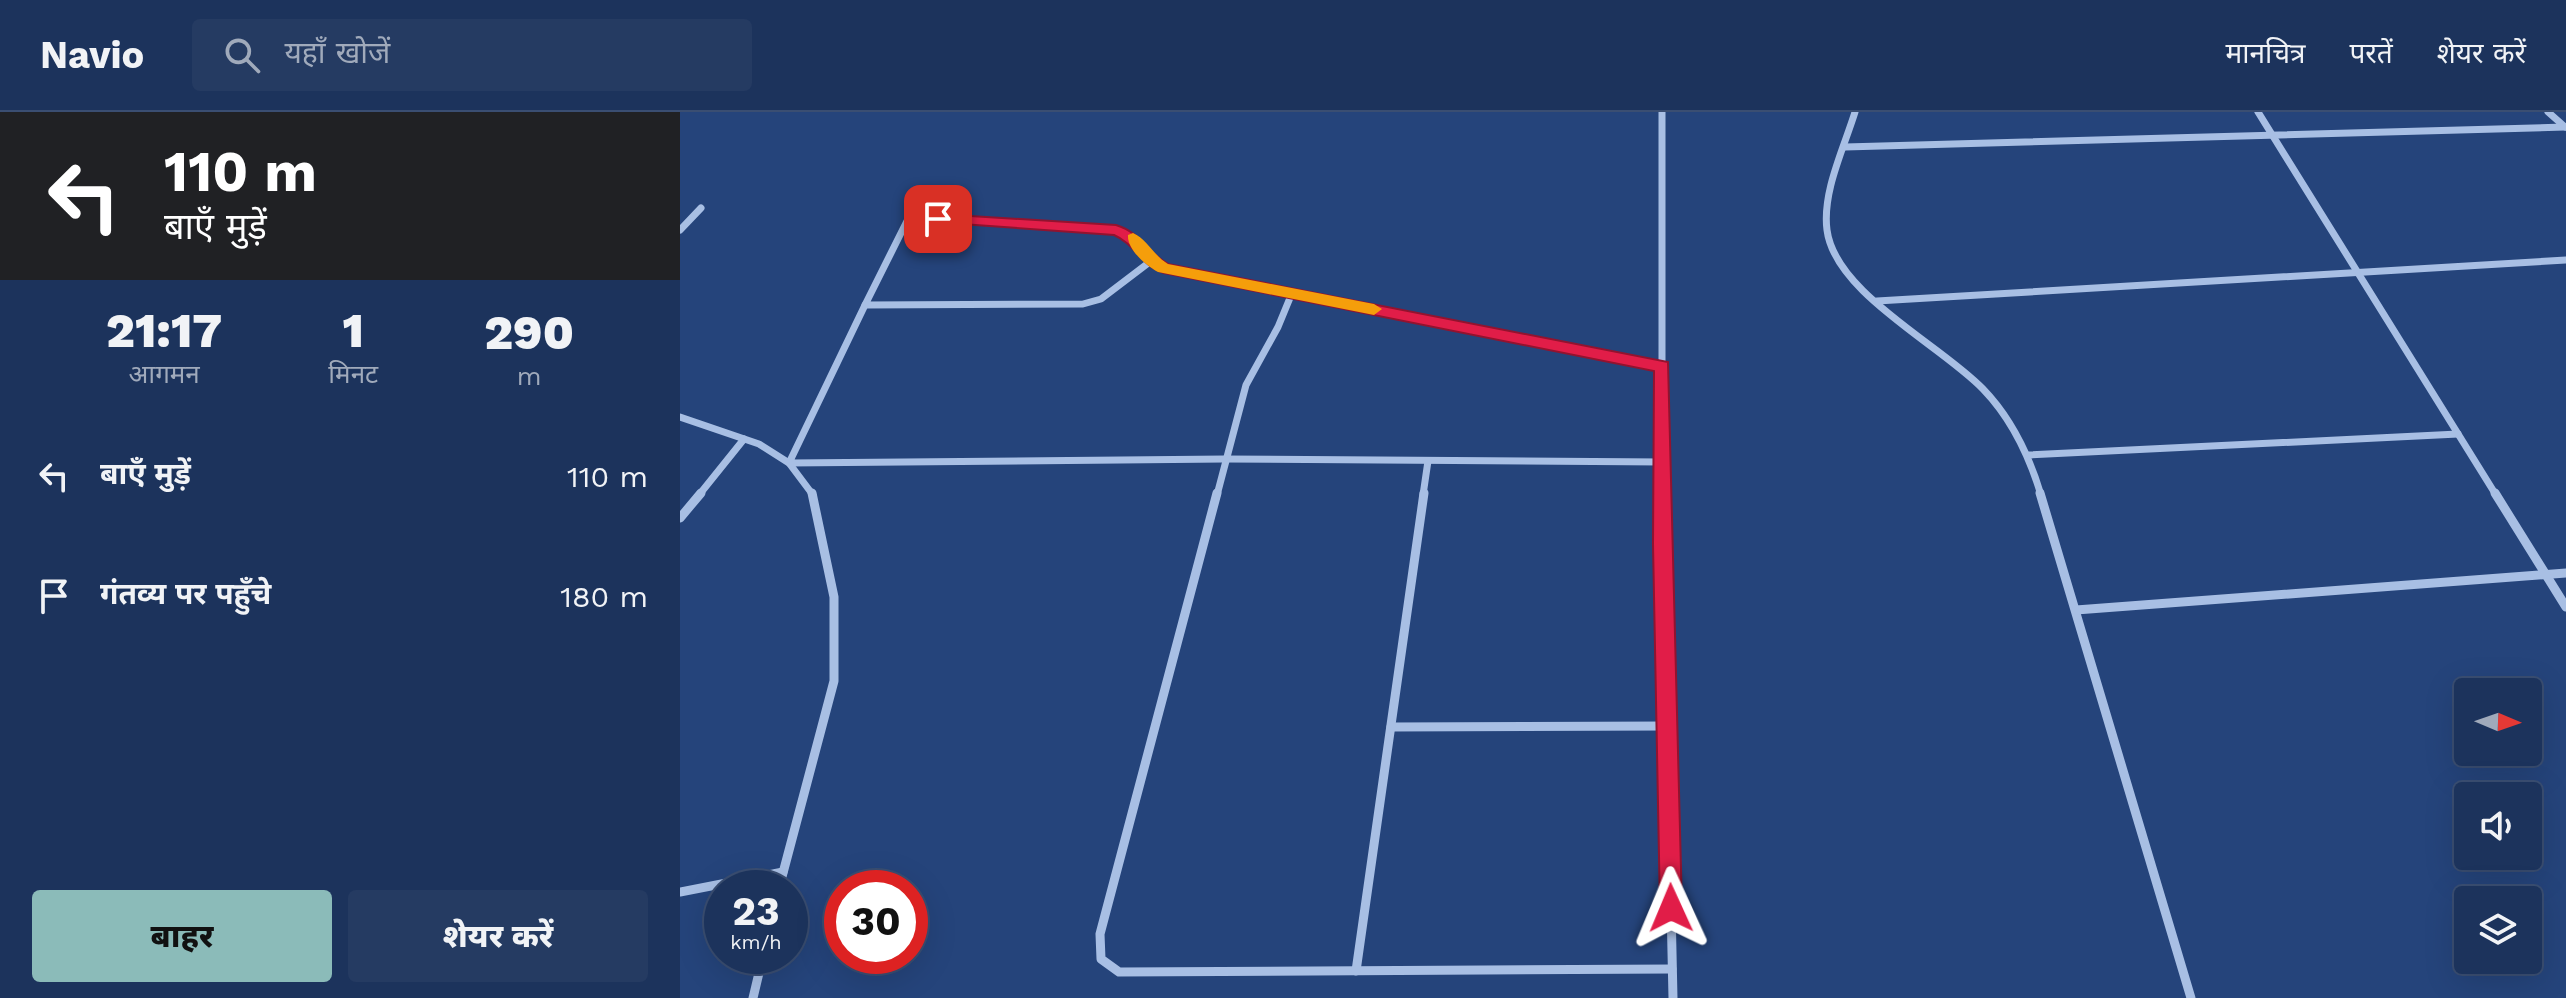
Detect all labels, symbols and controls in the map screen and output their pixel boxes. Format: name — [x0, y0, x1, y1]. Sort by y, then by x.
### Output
search box — [192, 19, 752, 91]
text: Navio — [40, 33, 144, 77]
icon: search — [220, 33, 264, 77]
text: यहाँ खोजें — [284, 35, 390, 70]
text: मानचित्र — [2225, 37, 2305, 70]
text: परतें — [2349, 37, 2393, 70]
text: शेयर करें — [2437, 37, 2526, 70]
text: 110 m — [164, 139, 317, 205]
icon: left — [32, 144, 136, 248]
pin — [904, 185, 972, 253]
icon: arrive — [916, 197, 960, 241]
text: बाएँ मुड़ें — [164, 206, 267, 248]
text: 21:17 — [106, 302, 222, 359]
text: 1 — [343, 302, 364, 359]
text: 290 — [484, 304, 574, 361]
text: आगमन — [129, 359, 200, 389]
text: मिनट — [328, 359, 378, 389]
text: m — [517, 361, 541, 391]
icon: left — [32, 454, 76, 498]
text: बाएँ मुड़ें — [100, 456, 191, 491]
text: 110 m — [567, 459, 648, 494]
icon: arrive — [32, 574, 76, 618]
text: गंतव्य पर पहुँचे — [100, 576, 271, 611]
text: 180 m — [560, 579, 648, 614]
north arrow — [2454, 678, 2542, 766]
map controls — [2454, 678, 2542, 974]
button: sound — [2454, 782, 2542, 870]
position arrow — [1629, 866, 1713, 950]
speed limit sign: 30 — [824, 870, 928, 974]
button: layers — [2454, 886, 2542, 974]
text: 23 — [732, 888, 780, 935]
button: बाहर — [32, 890, 332, 982]
button: शेयर करें — [348, 890, 648, 982]
text: km/h — [730, 930, 782, 954]

